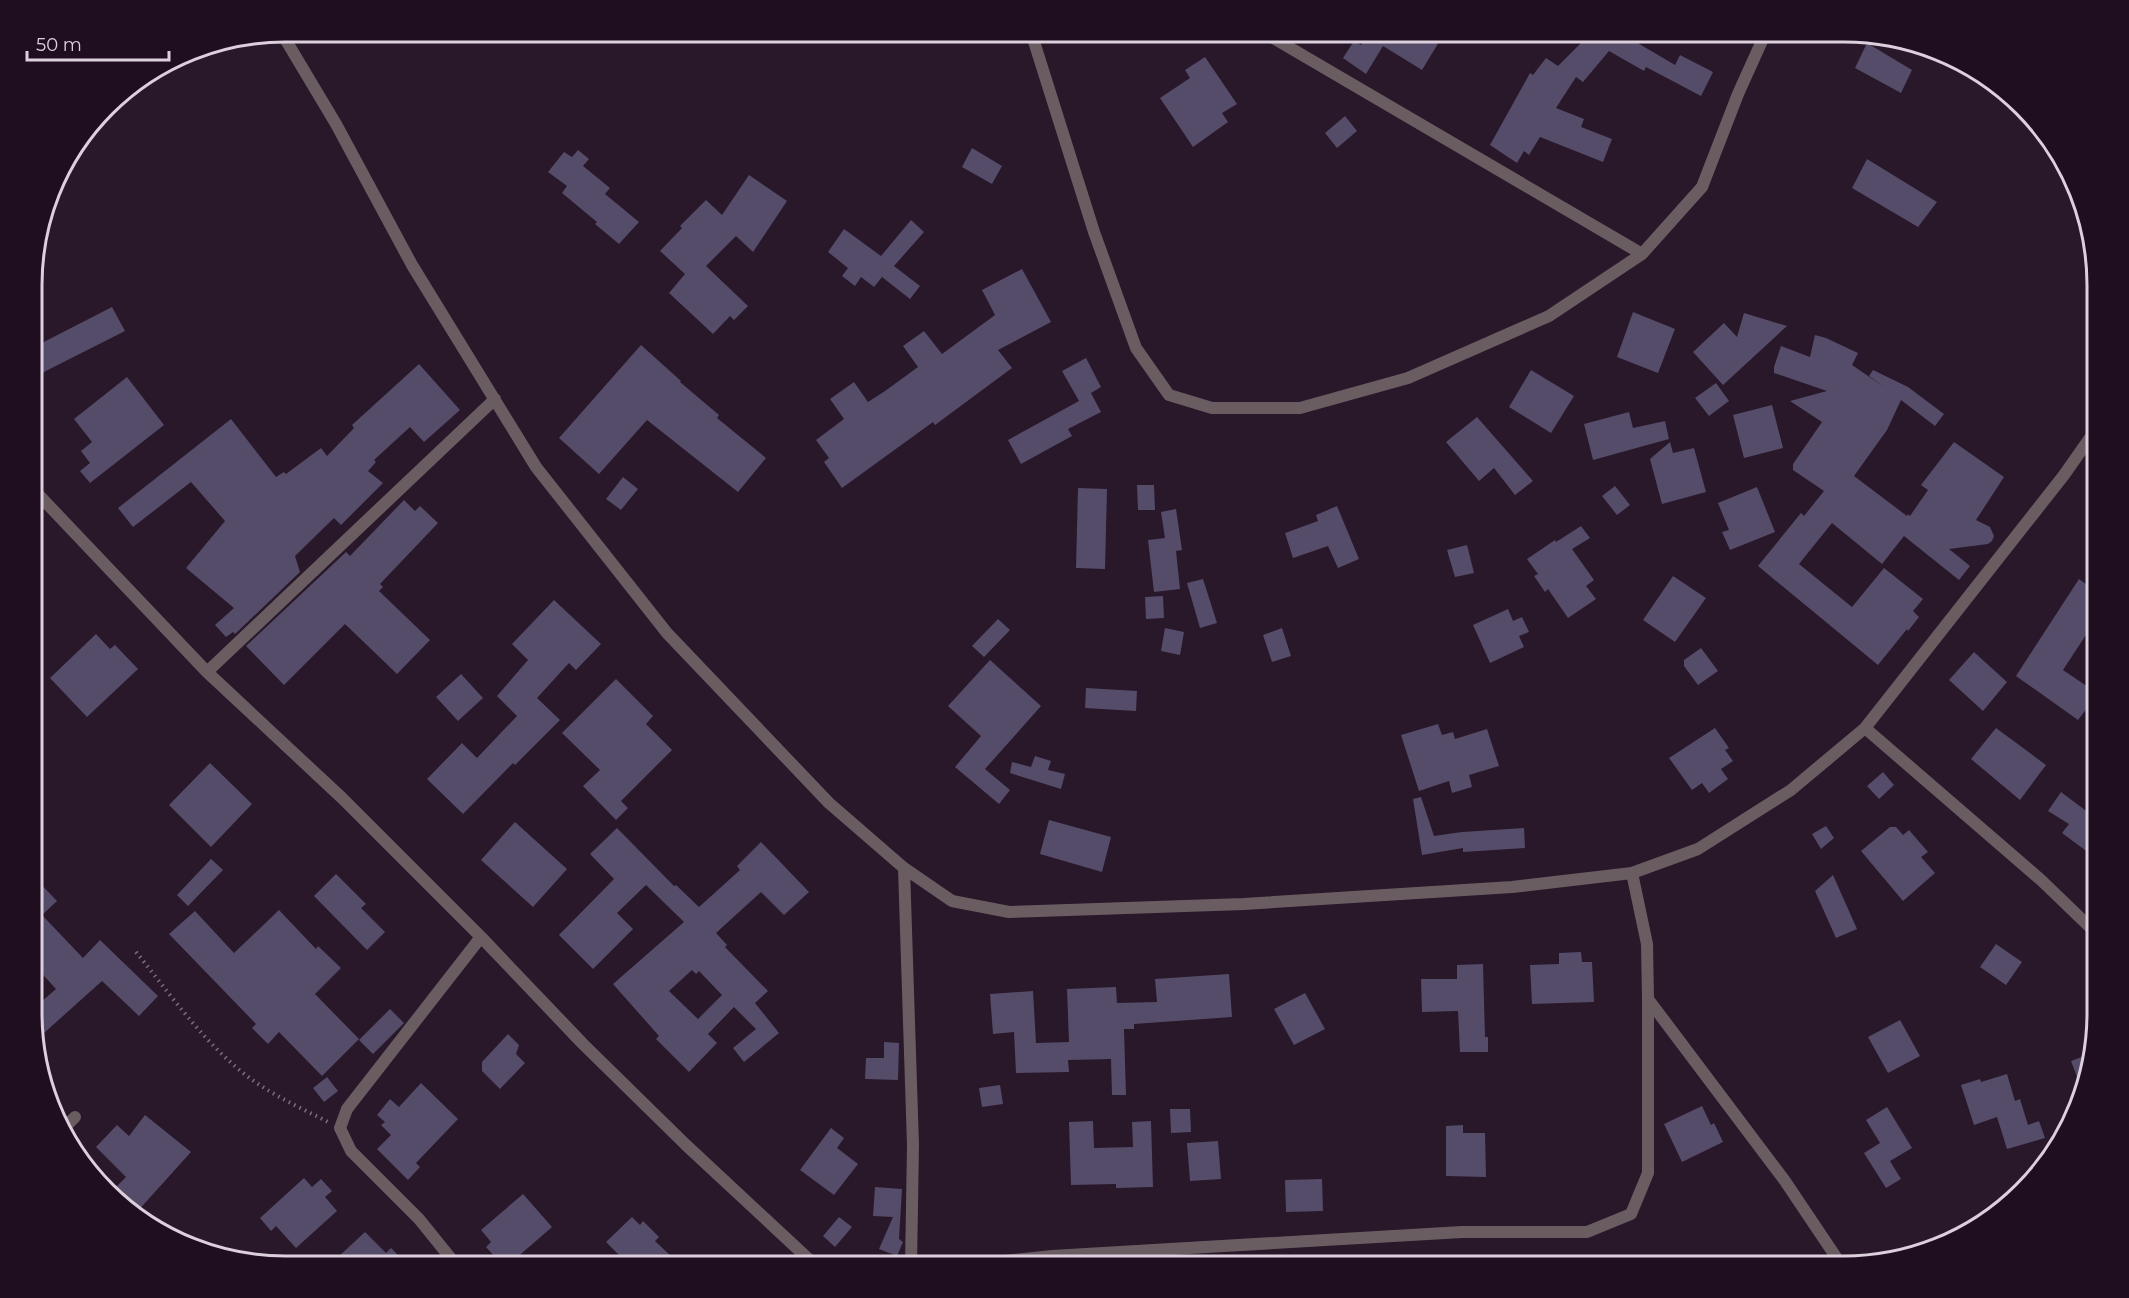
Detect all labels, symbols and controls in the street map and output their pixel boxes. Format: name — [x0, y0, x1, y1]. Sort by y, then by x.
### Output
scale bar — [27, 24, 170, 62]
text: 50 m — [36, 34, 82, 56]

